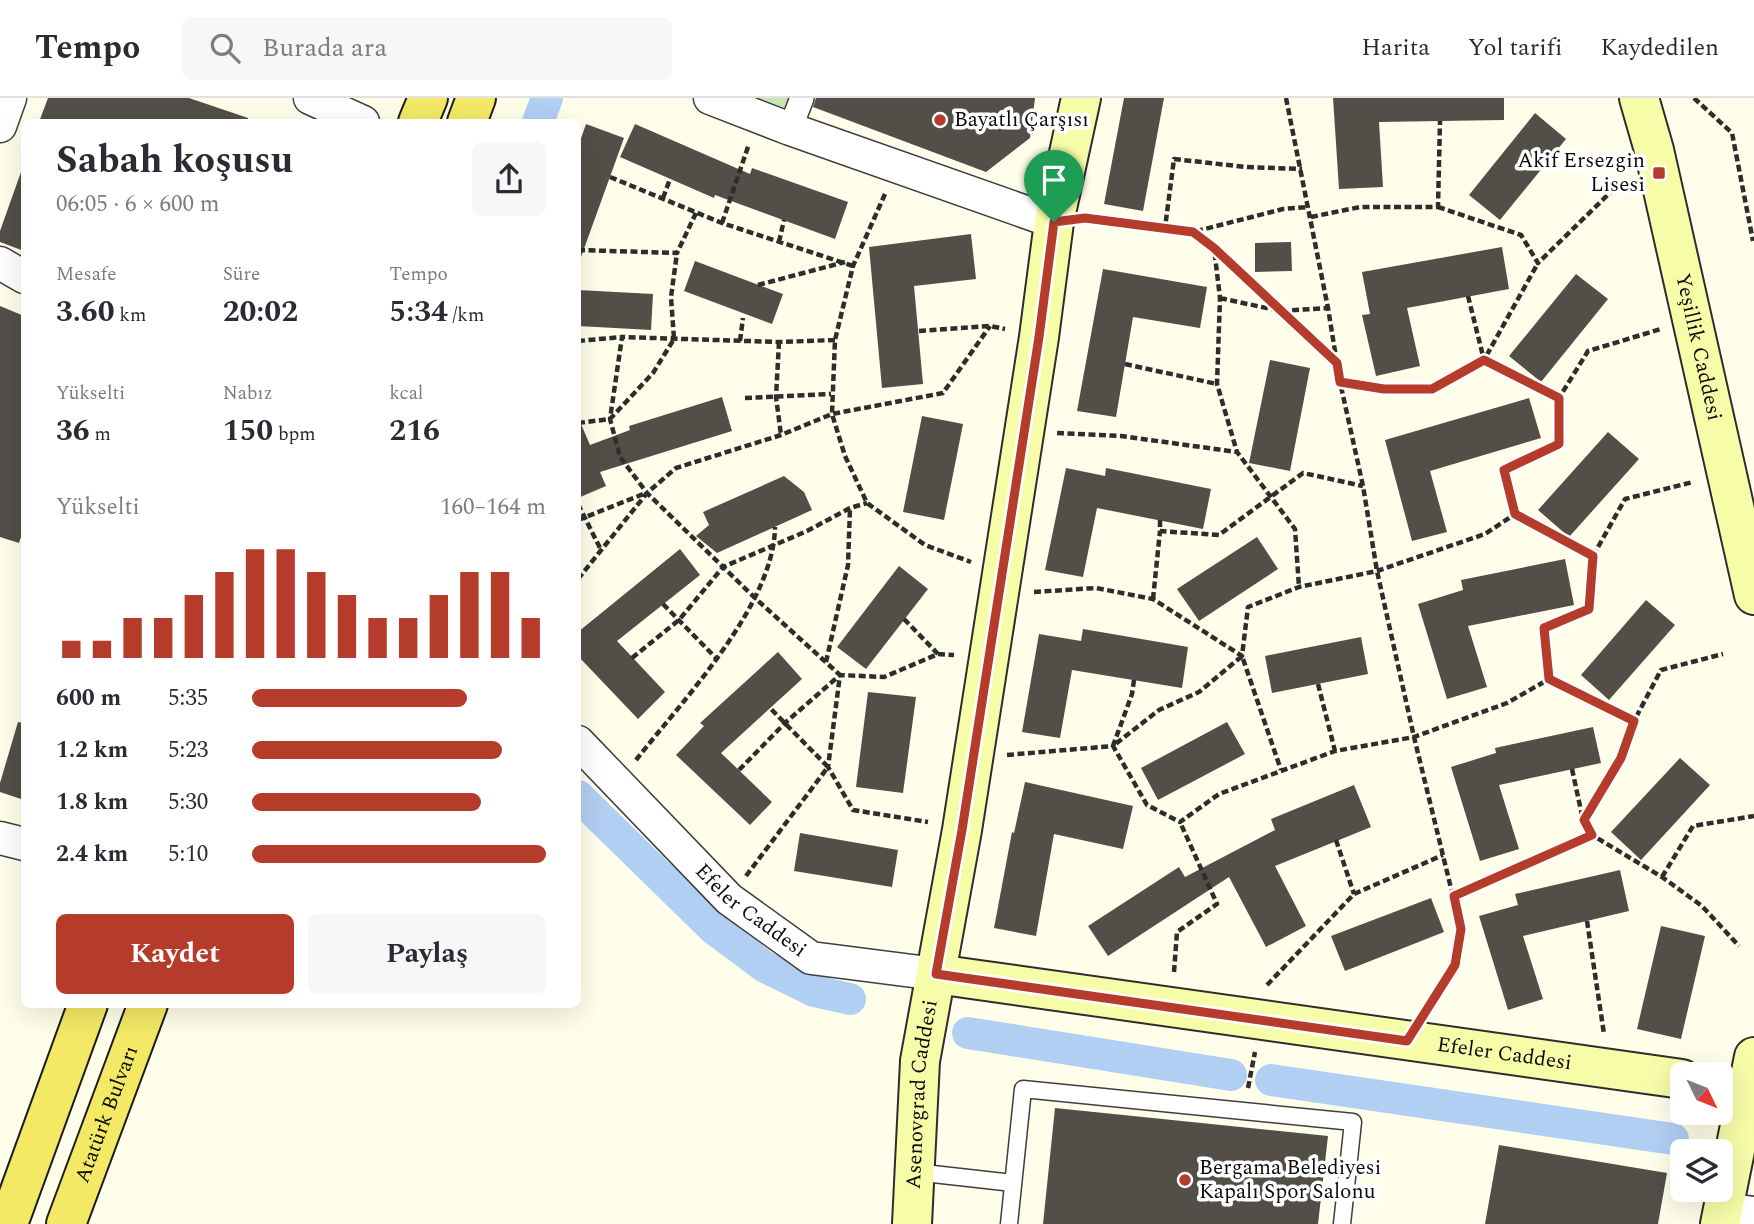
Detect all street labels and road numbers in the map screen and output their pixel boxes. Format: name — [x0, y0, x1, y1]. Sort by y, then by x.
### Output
street label: Yeşillik Caddesi — [1666, 270, 1730, 424]
street label: Efeler Caddesi — [687, 856, 813, 966]
street label: Asenovgrad Caddesi — [898, 997, 947, 1190]
street label: Efeler Caddesi — [1435, 1029, 1574, 1079]
street label: Atatürk Bulvarı — [67, 1041, 147, 1188]

